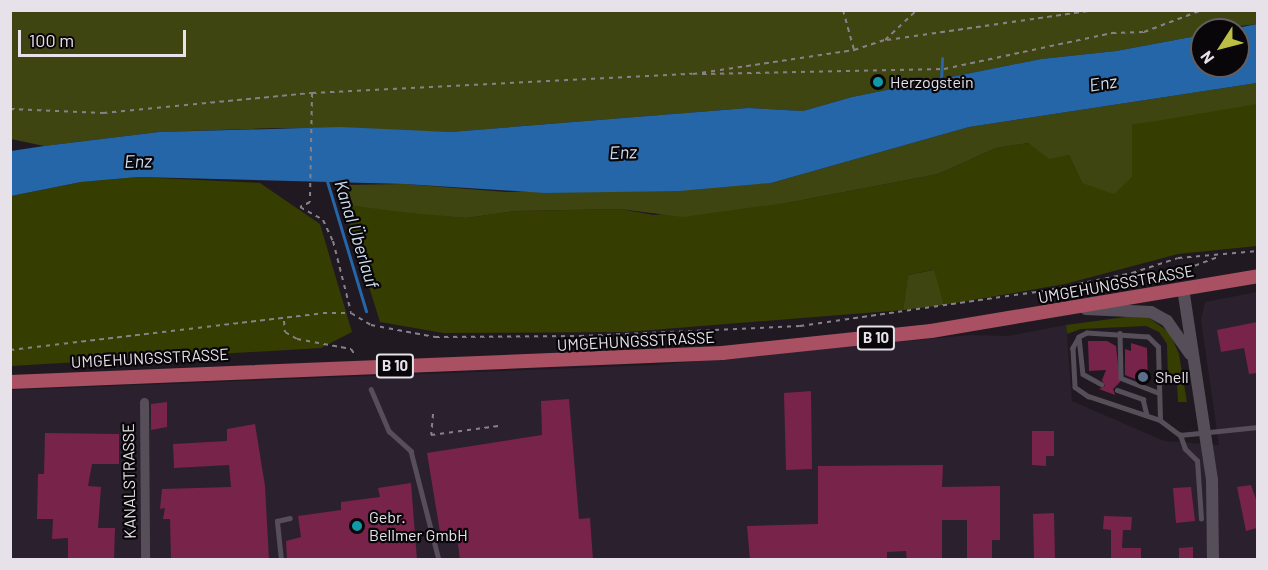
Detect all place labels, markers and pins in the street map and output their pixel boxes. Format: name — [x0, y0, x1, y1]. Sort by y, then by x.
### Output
place label: Herzogstein — [890, 72, 974, 92]
marker: Herzogstein — [871, 75, 885, 89]
place label: Shell — [1155, 367, 1189, 387]
marker: Shell — [1136, 370, 1150, 384]
place label: Gebr. Bellmer GmbH — [369, 507, 468, 545]
marker: Gebr. Bellmer GmbH — [350, 519, 364, 533]

